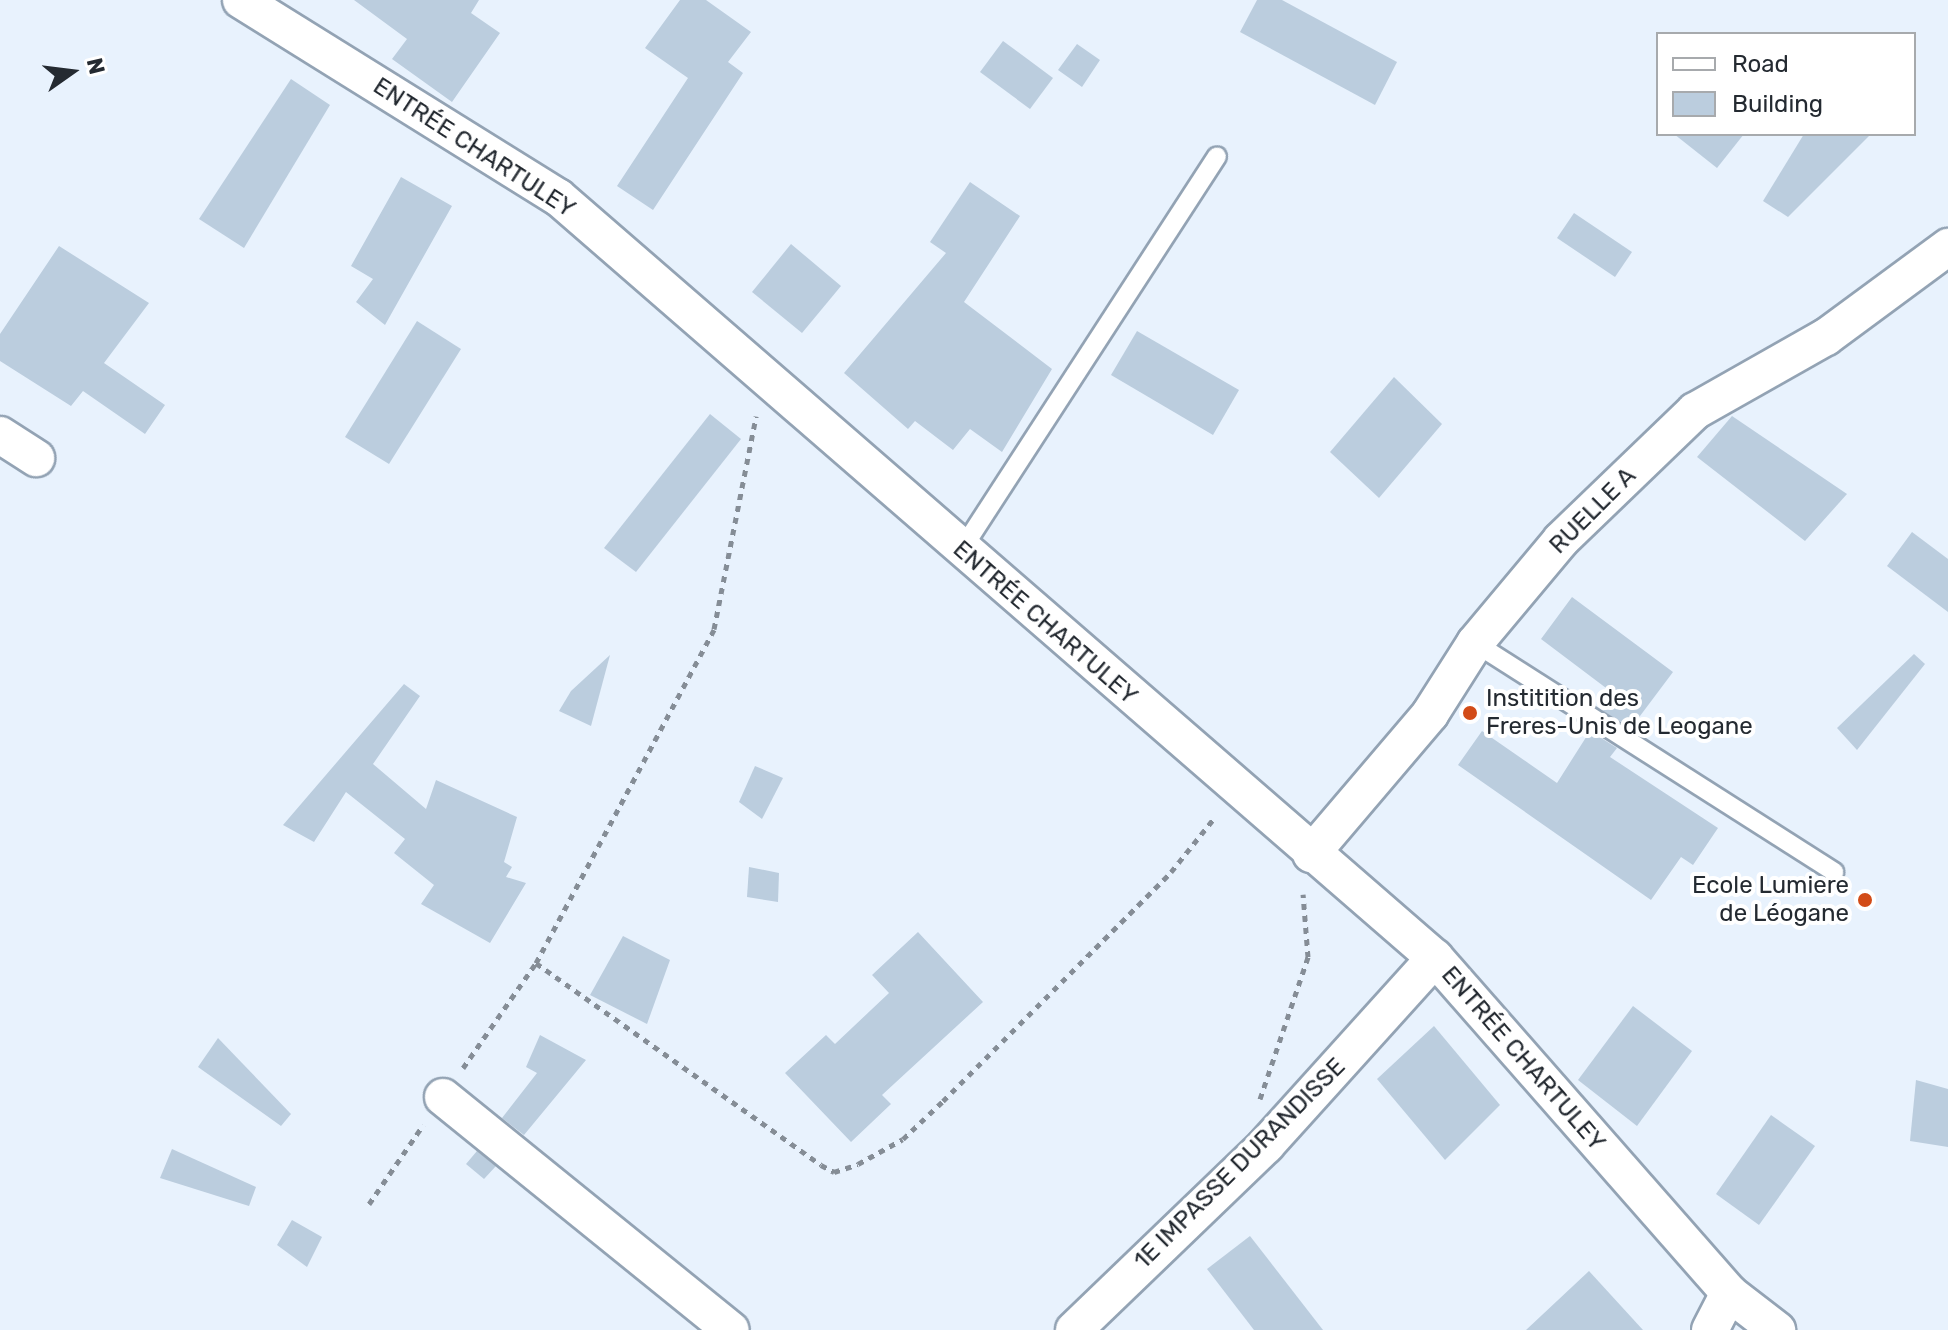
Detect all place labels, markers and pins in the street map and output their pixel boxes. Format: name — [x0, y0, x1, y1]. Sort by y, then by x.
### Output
place label: Institition des Freres-Unis de Leogane — [1486, 685, 1753, 741]
marker: Institition des Freres-Unis de Leogane — [1461, 704, 1479, 722]
place label: Ecole Lumiere de Léogane — [1692, 872, 1849, 928]
marker: Ecole Lumiere de Léogane — [1856, 891, 1874, 909]

